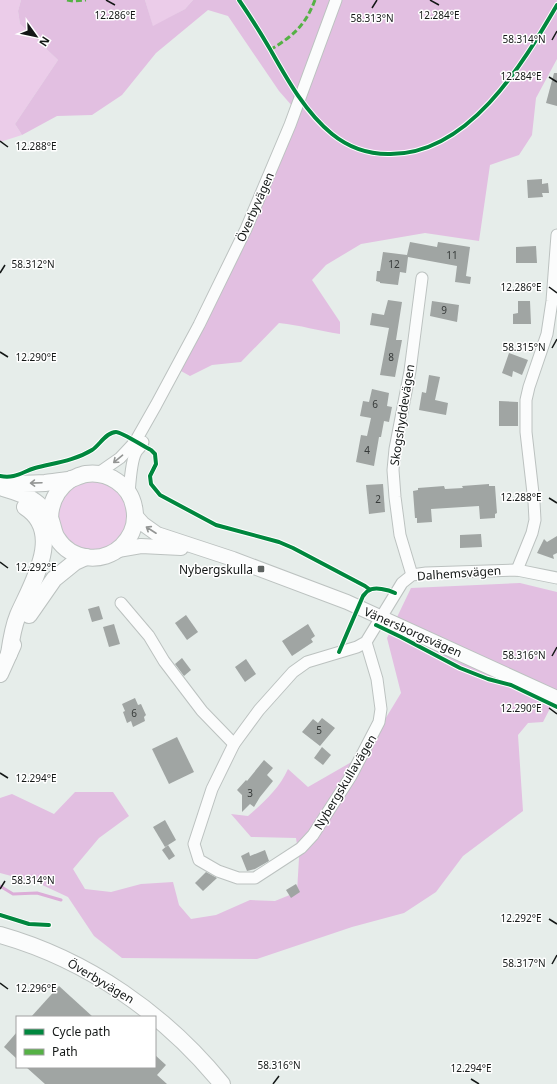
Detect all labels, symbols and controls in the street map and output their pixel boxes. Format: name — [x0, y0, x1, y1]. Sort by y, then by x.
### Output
text: 12.286°E — [94, 8, 136, 22]
text: 12.284°E — [418, 8, 460, 22]
text: 58.313°N — [350, 11, 394, 25]
north arrow — [16, 16, 56, 56]
text: 58.314°N — [502, 32, 546, 46]
text: N — [36, 34, 54, 50]
text: 12.284°E — [500, 69, 542, 83]
text: 12.288°E — [15, 139, 57, 153]
street label: Överbyvägen — [232, 169, 278, 245]
house number: 11 — [446, 248, 458, 262]
text: 58.312°N — [11, 257, 55, 271]
house number: 12 — [388, 257, 400, 271]
text: 12.286°E — [500, 280, 542, 294]
house number: 9 — [441, 303, 447, 317]
text: 58.315°N — [502, 340, 546, 354]
text: 12.290°E — [15, 350, 57, 364]
house number: 8 — [388, 350, 394, 364]
street label: Skogshyddevägen — [386, 363, 418, 467]
house number: 6 — [372, 397, 378, 411]
house number: 4 — [364, 443, 370, 457]
one-way arrow — [113, 455, 123, 464]
one-way arrow — [30, 479, 43, 487]
text: 12.288°E — [500, 490, 542, 504]
house number: 2 — [375, 492, 381, 506]
one-way arrow — [146, 526, 157, 535]
text: 12.292°E — [15, 560, 57, 574]
place label: Nybergskulla — [179, 561, 253, 578]
street label: Dalhemsvägen — [416, 562, 502, 584]
marker: Nybergskulla — [256, 564, 266, 574]
street label: Vänersborgsvägen — [361, 603, 465, 661]
text: 58.316°N — [502, 648, 546, 662]
text: 12.290°E — [500, 701, 542, 715]
house number: 6 — [131, 706, 137, 720]
house number: 5 — [316, 723, 322, 737]
street label: Nybergskullavägen — [310, 731, 380, 833]
text: 12.294°E — [15, 771, 57, 785]
house number: 3 — [247, 786, 253, 800]
text: 58.314°N — [11, 873, 55, 887]
text: 12.292°E — [500, 911, 542, 925]
street label: Överbyvägen — [65, 954, 137, 1008]
text: 58.317°N — [502, 956, 546, 970]
text: 12.296°E — [15, 981, 57, 995]
legend — [16, 1016, 156, 1068]
text: Cycle path — [52, 1023, 110, 1040]
text: Path — [52, 1043, 78, 1060]
text: 58.316°N — [257, 1058, 301, 1072]
text: 12.294°E — [450, 1061, 492, 1075]

